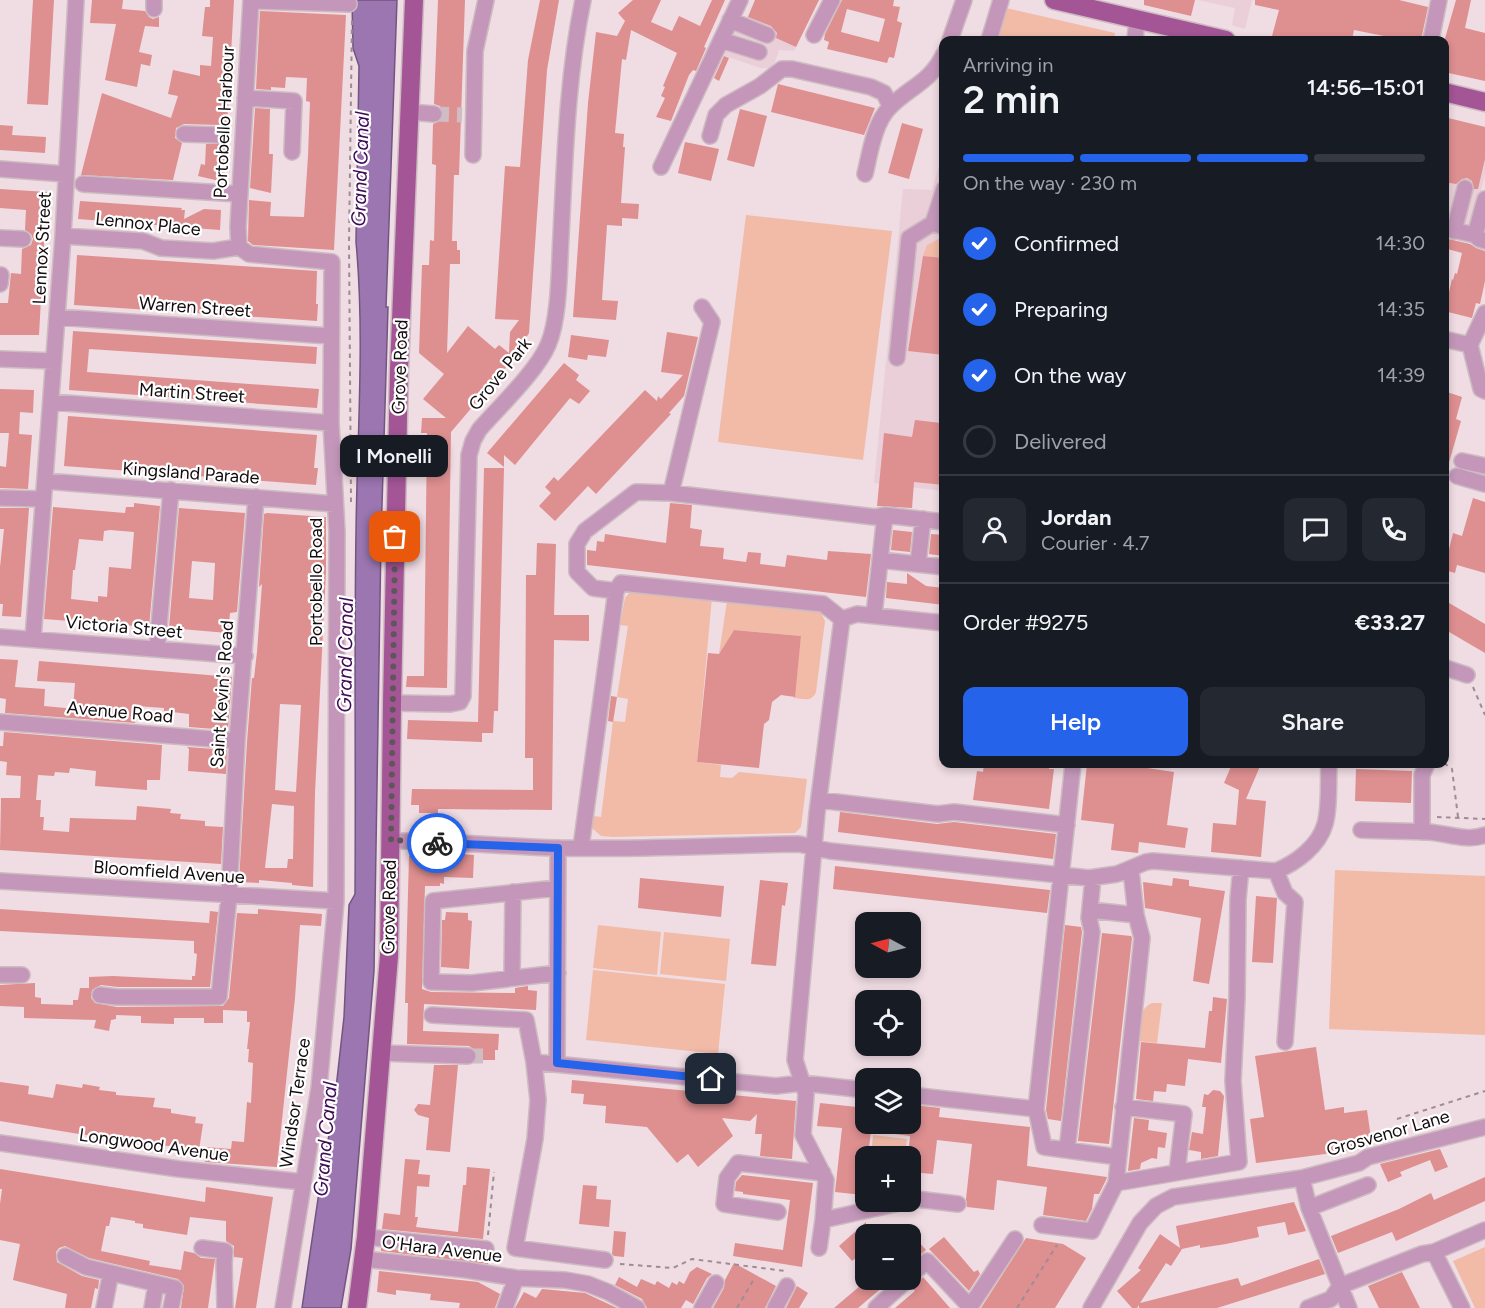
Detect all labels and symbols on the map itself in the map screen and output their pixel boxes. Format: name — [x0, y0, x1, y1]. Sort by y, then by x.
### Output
street label: Portobello Harbour — [209, 45, 239, 199]
water label: Grand Canal — [346, 111, 374, 227]
street label: Lennox Street — [28, 191, 56, 305]
street label: Lennox Place — [94, 208, 202, 240]
street label: Warren Street — [138, 292, 252, 322]
street label: Grove Road — [387, 319, 413, 415]
street label: Grove Park — [464, 333, 536, 415]
street label: Martin Street — [138, 378, 246, 408]
callout: I Monelli — [341, 435, 449, 477]
street label: Kingsland Parade — [122, 457, 260, 489]
pin — [369, 511, 420, 562]
street label: Portobello Road — [305, 518, 327, 646]
water label: Grand Canal — [332, 597, 358, 713]
street label: Victoria Street — [64, 611, 184, 643]
street label: Saint Kevin's Road — [206, 620, 238, 768]
street label: Avenue Road — [66, 696, 174, 728]
courier — [407, 813, 467, 873]
street label: Bloomfield Avenue — [93, 856, 246, 888]
street label: Grove Road — [377, 859, 401, 955]
north arrow — [855, 912, 921, 978]
street label: Windsor Terrace — [275, 1036, 315, 1169]
pin — [685, 1053, 736, 1104]
water label: Grand Canal — [308, 1080, 342, 1197]
street label: Grosvenor Lane — [1324, 1105, 1452, 1161]
street label: Longwood Avenue — [78, 1124, 230, 1166]
street label: O'Hara Avenue — [381, 1231, 503, 1267]

